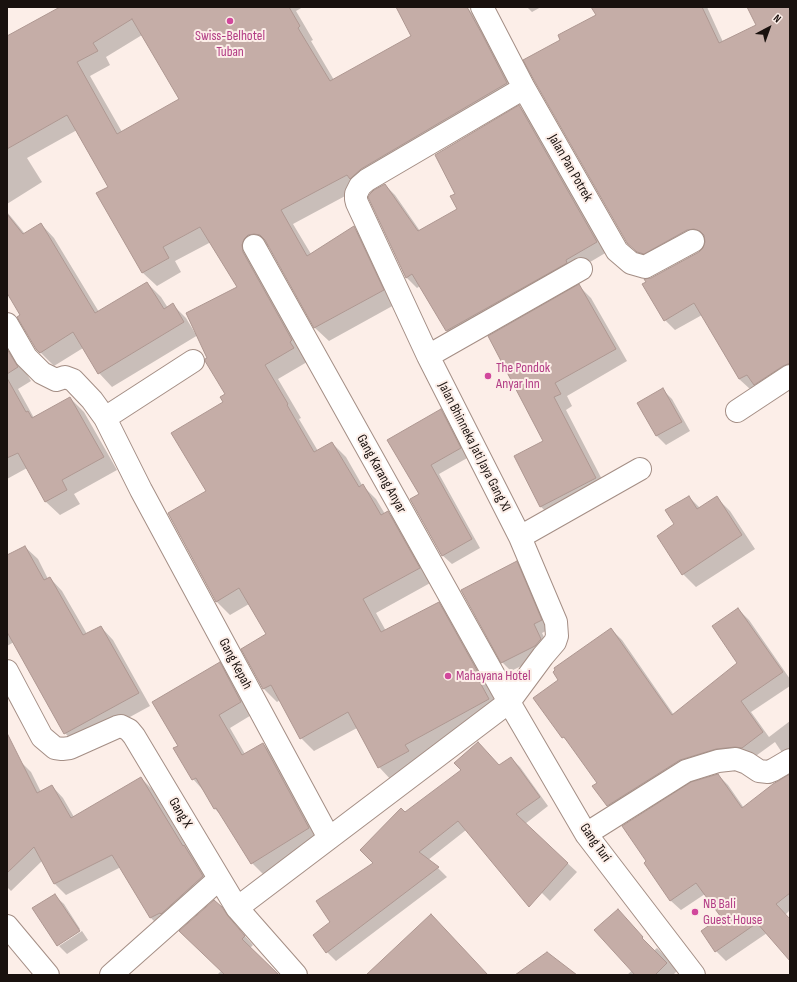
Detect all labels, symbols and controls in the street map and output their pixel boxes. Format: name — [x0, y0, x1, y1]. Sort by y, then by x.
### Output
north arrow — [749, 8, 789, 48]
text: N — [771, 12, 784, 25]
marker: Swiss-Belhotel Tuban — [225, 16, 235, 26]
place label: Swiss-Belhotel Tuban — [195, 28, 265, 60]
street label: Jalan Pan Potrek — [544, 132, 596, 204]
place label: The Pondok Anyar Inn — [496, 360, 550, 392]
marker: The Pondok Anyar Inn — [483, 371, 493, 381]
street label: Jalan Bhinneka Jati Jaya Gang XI — [434, 379, 514, 515]
street label: Gang Karang Anyar — [352, 432, 410, 516]
street label: Gang Kepah — [215, 636, 255, 692]
place label: Mahayana Hotel — [456, 668, 530, 684]
marker: Mahayana Hotel — [443, 671, 453, 681]
street label: Gang X — [165, 795, 195, 831]
street label: Gang Turi — [576, 820, 614, 866]
place label: NB Bali Guest House — [703, 896, 762, 928]
marker: NB Bali Guest House — [690, 907, 700, 917]

